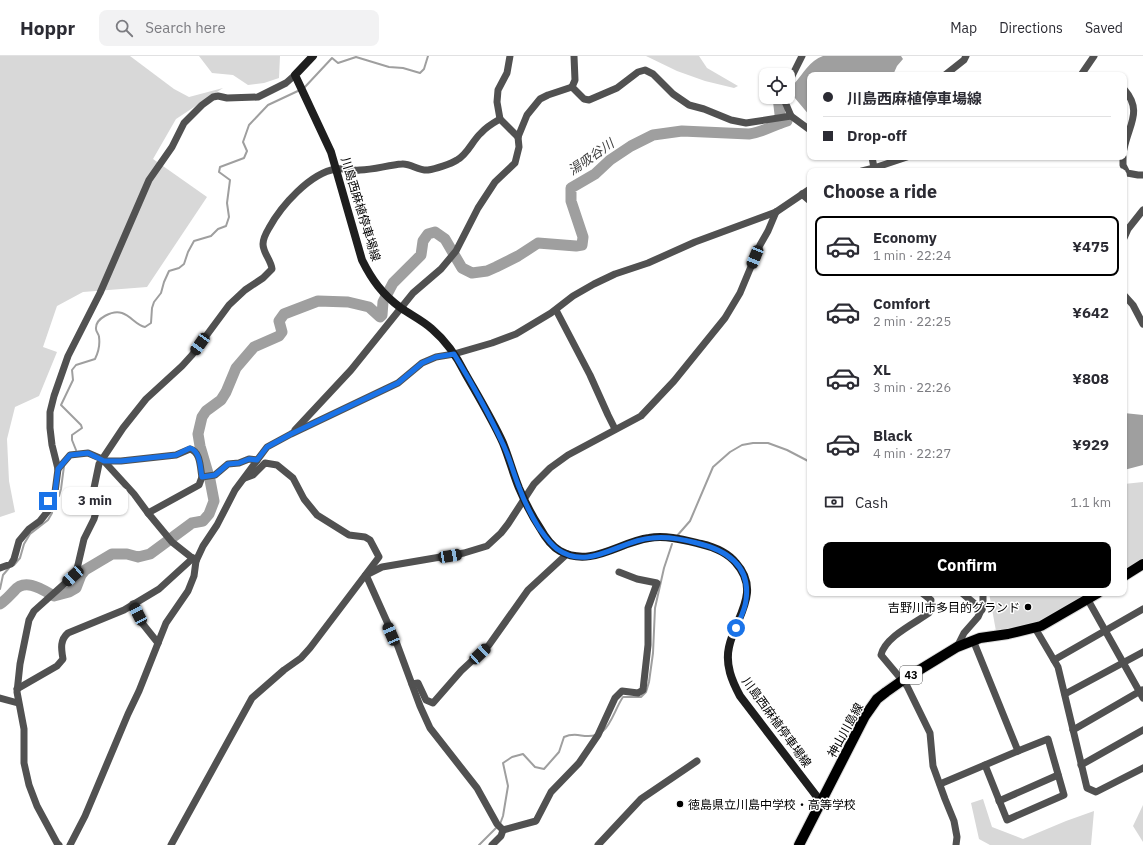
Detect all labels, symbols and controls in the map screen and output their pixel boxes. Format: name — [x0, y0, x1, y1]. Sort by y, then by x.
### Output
search box — [99, 10, 379, 46]
text: Hoppr — [20, 16, 75, 40]
icon: search — [113, 17, 135, 39]
text: Search here — [145, 18, 226, 37]
text: Map — [950, 19, 977, 37]
text: Directions — [999, 19, 1063, 37]
text: Saved — [1085, 19, 1123, 37]
map controls — [759, 68, 795, 104]
button: locate — [759, 68, 795, 104]
text: 川島西麻植停車場線 — [847, 89, 982, 108]
text: Drop-off — [847, 126, 907, 145]
water label: 湯吸谷川 — [565, 134, 619, 179]
street label: 川島西麻植停車場線 — [338, 155, 384, 263]
text: Choose a ride — [823, 180, 937, 203]
icon: car — [825, 228, 861, 264]
text: Economy — [873, 228, 937, 247]
text: ¥475 — [1072, 237, 1109, 256]
car — [745, 244, 765, 270]
text: 1 min · 22:24 — [873, 247, 951, 264]
icon: car — [825, 294, 861, 330]
text: Comfort — [873, 294, 930, 313]
text: ¥642 — [1072, 303, 1109, 322]
text: 2 min · 22:25 — [873, 313, 951, 330]
car — [188, 331, 212, 357]
icon: car — [825, 360, 861, 396]
text: XL — [873, 360, 891, 379]
text: ¥808 — [1072, 369, 1109, 388]
text: 3 min · 22:26 — [873, 379, 951, 396]
icon: car — [825, 426, 861, 462]
text: Black — [873, 426, 913, 445]
text: ¥929 — [1072, 435, 1109, 454]
text: 4 min · 22:27 — [873, 445, 951, 462]
callout: 3 min — [62, 487, 128, 515]
icon: cash — [823, 491, 845, 513]
route end — [39, 492, 57, 510]
text: 3 min — [78, 492, 112, 509]
text: Cash — [855, 493, 888, 512]
text: 1.1 km — [1071, 494, 1111, 511]
button: Confirm — [823, 542, 1111, 588]
car — [437, 548, 463, 564]
car — [60, 564, 86, 588]
place label: 吉野川市多目的グランド — [888, 600, 1020, 615]
car — [127, 601, 149, 627]
marker: 吉野川市多目的グランド — [1023, 602, 1033, 612]
route start — [727, 619, 745, 637]
car — [381, 621, 401, 647]
car — [467, 641, 493, 667]
road number: 43 — [900, 666, 922, 684]
street label: 川島西麻植停車場線 — [739, 674, 815, 770]
street label: 神山川島線 — [824, 700, 866, 760]
place label: 徳島県立川島中学校・高等学校 — [688, 797, 856, 812]
marker: 徳島県立川島中学校・高等学校 — [675, 799, 685, 809]

